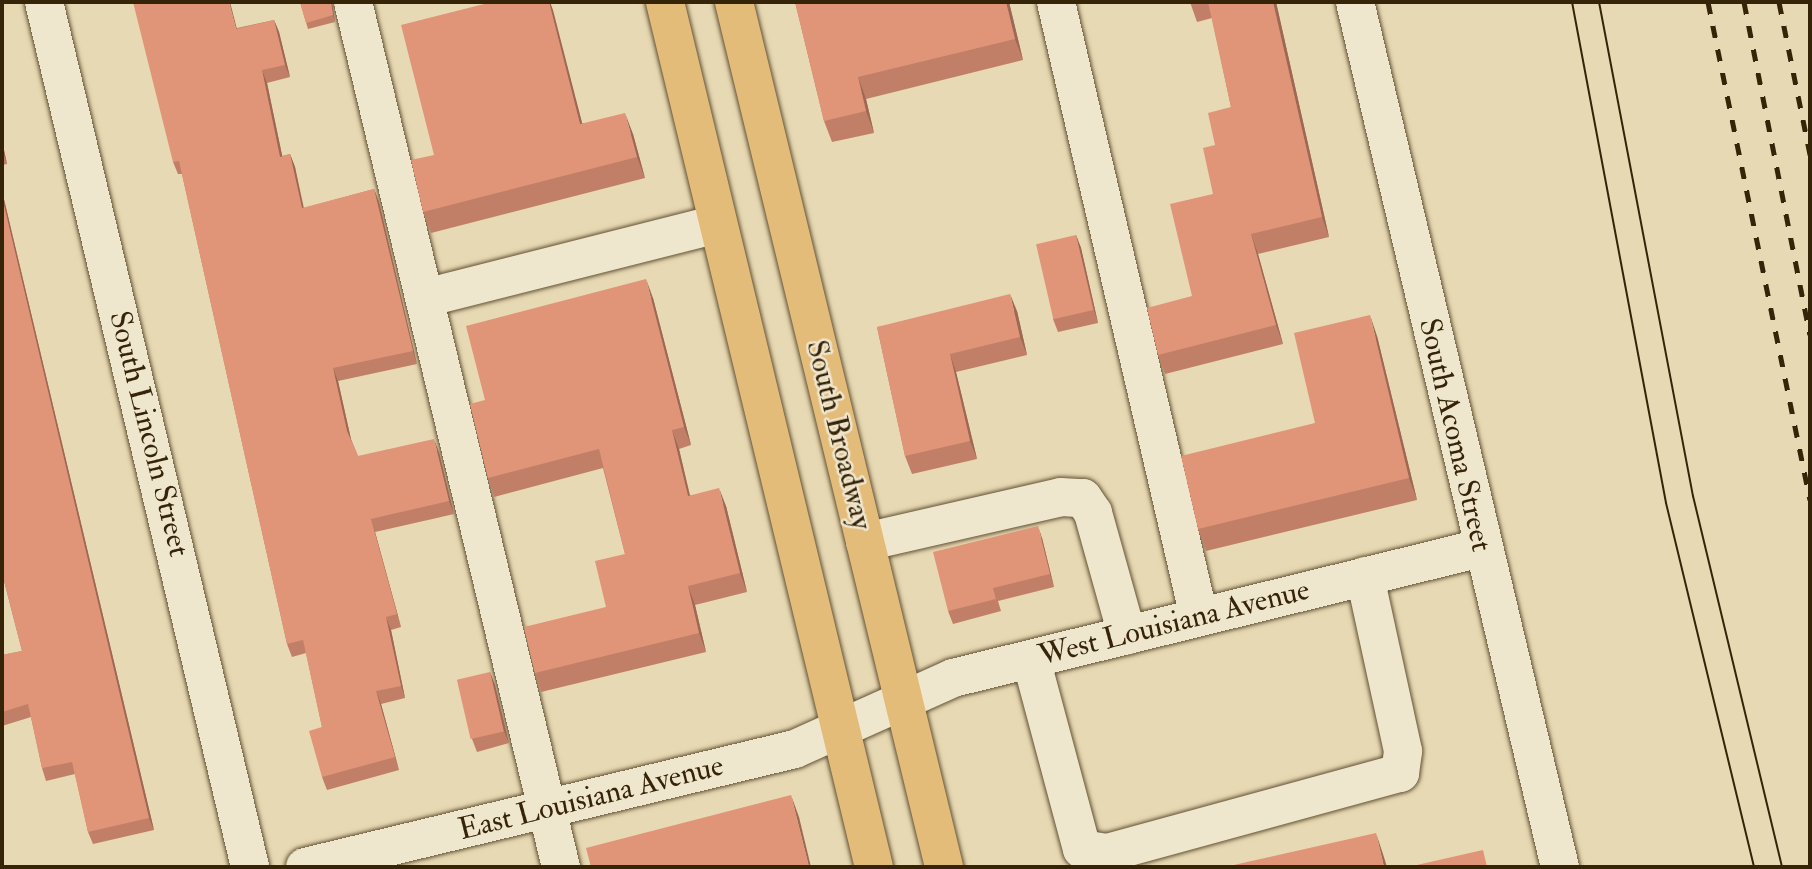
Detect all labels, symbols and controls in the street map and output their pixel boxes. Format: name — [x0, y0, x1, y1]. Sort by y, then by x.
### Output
street label: South Lincoln Street — [101, 308, 197, 560]
street label: South Acoma Street — [1411, 315, 1499, 555]
street label: South Broadway — [798, 337, 880, 533]
street label: West Louisiana Avenue — [1035, 572, 1313, 674]
street label: East Louisiana Avenue — [455, 748, 727, 848]

